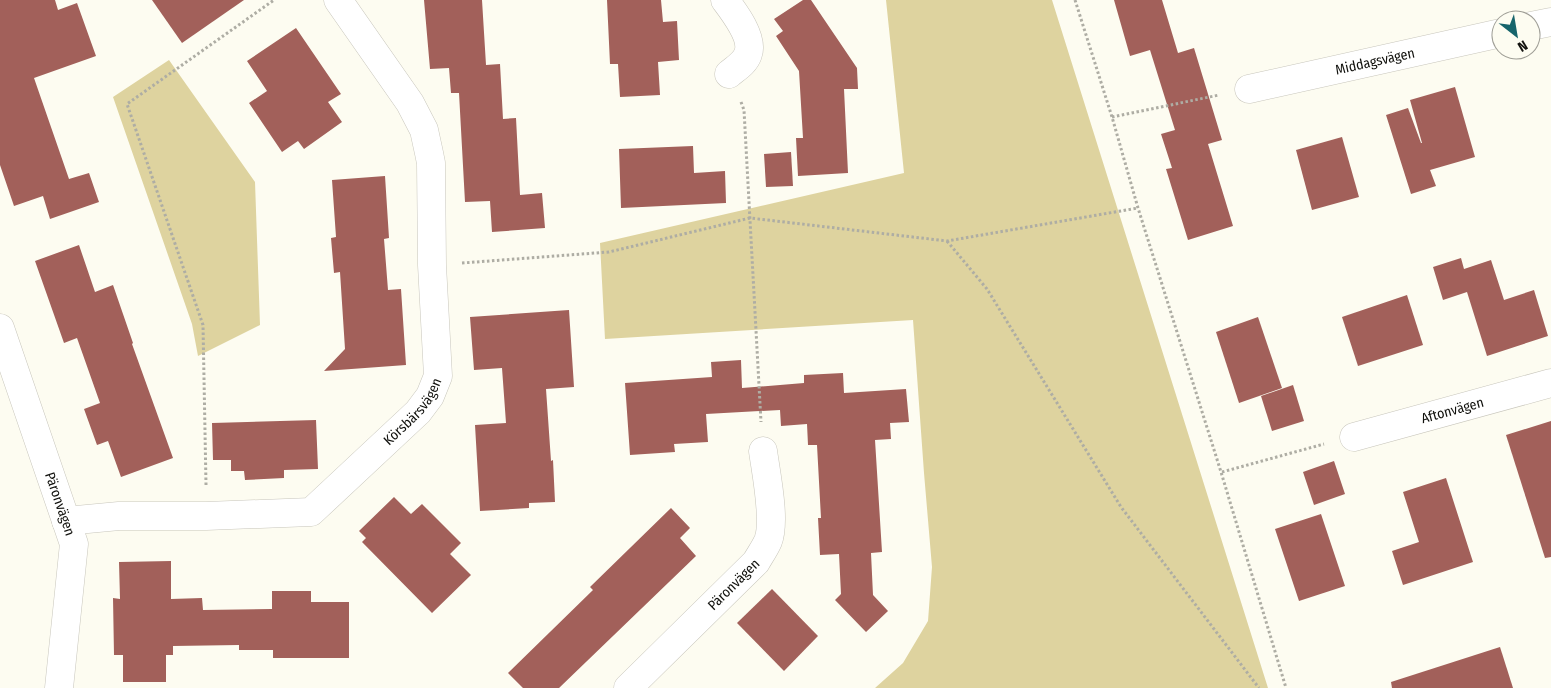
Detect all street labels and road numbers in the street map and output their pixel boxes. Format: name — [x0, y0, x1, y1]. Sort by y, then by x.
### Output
street label: Middagsvägen — [1334, 44, 1416, 79]
street label: Körsbärsvägen — [380, 375, 445, 449]
street label: Aftonvägen — [1419, 394, 1486, 427]
street label: Päronvägen — [41, 470, 79, 538]
street label: Päronvägen — [704, 555, 763, 614]

